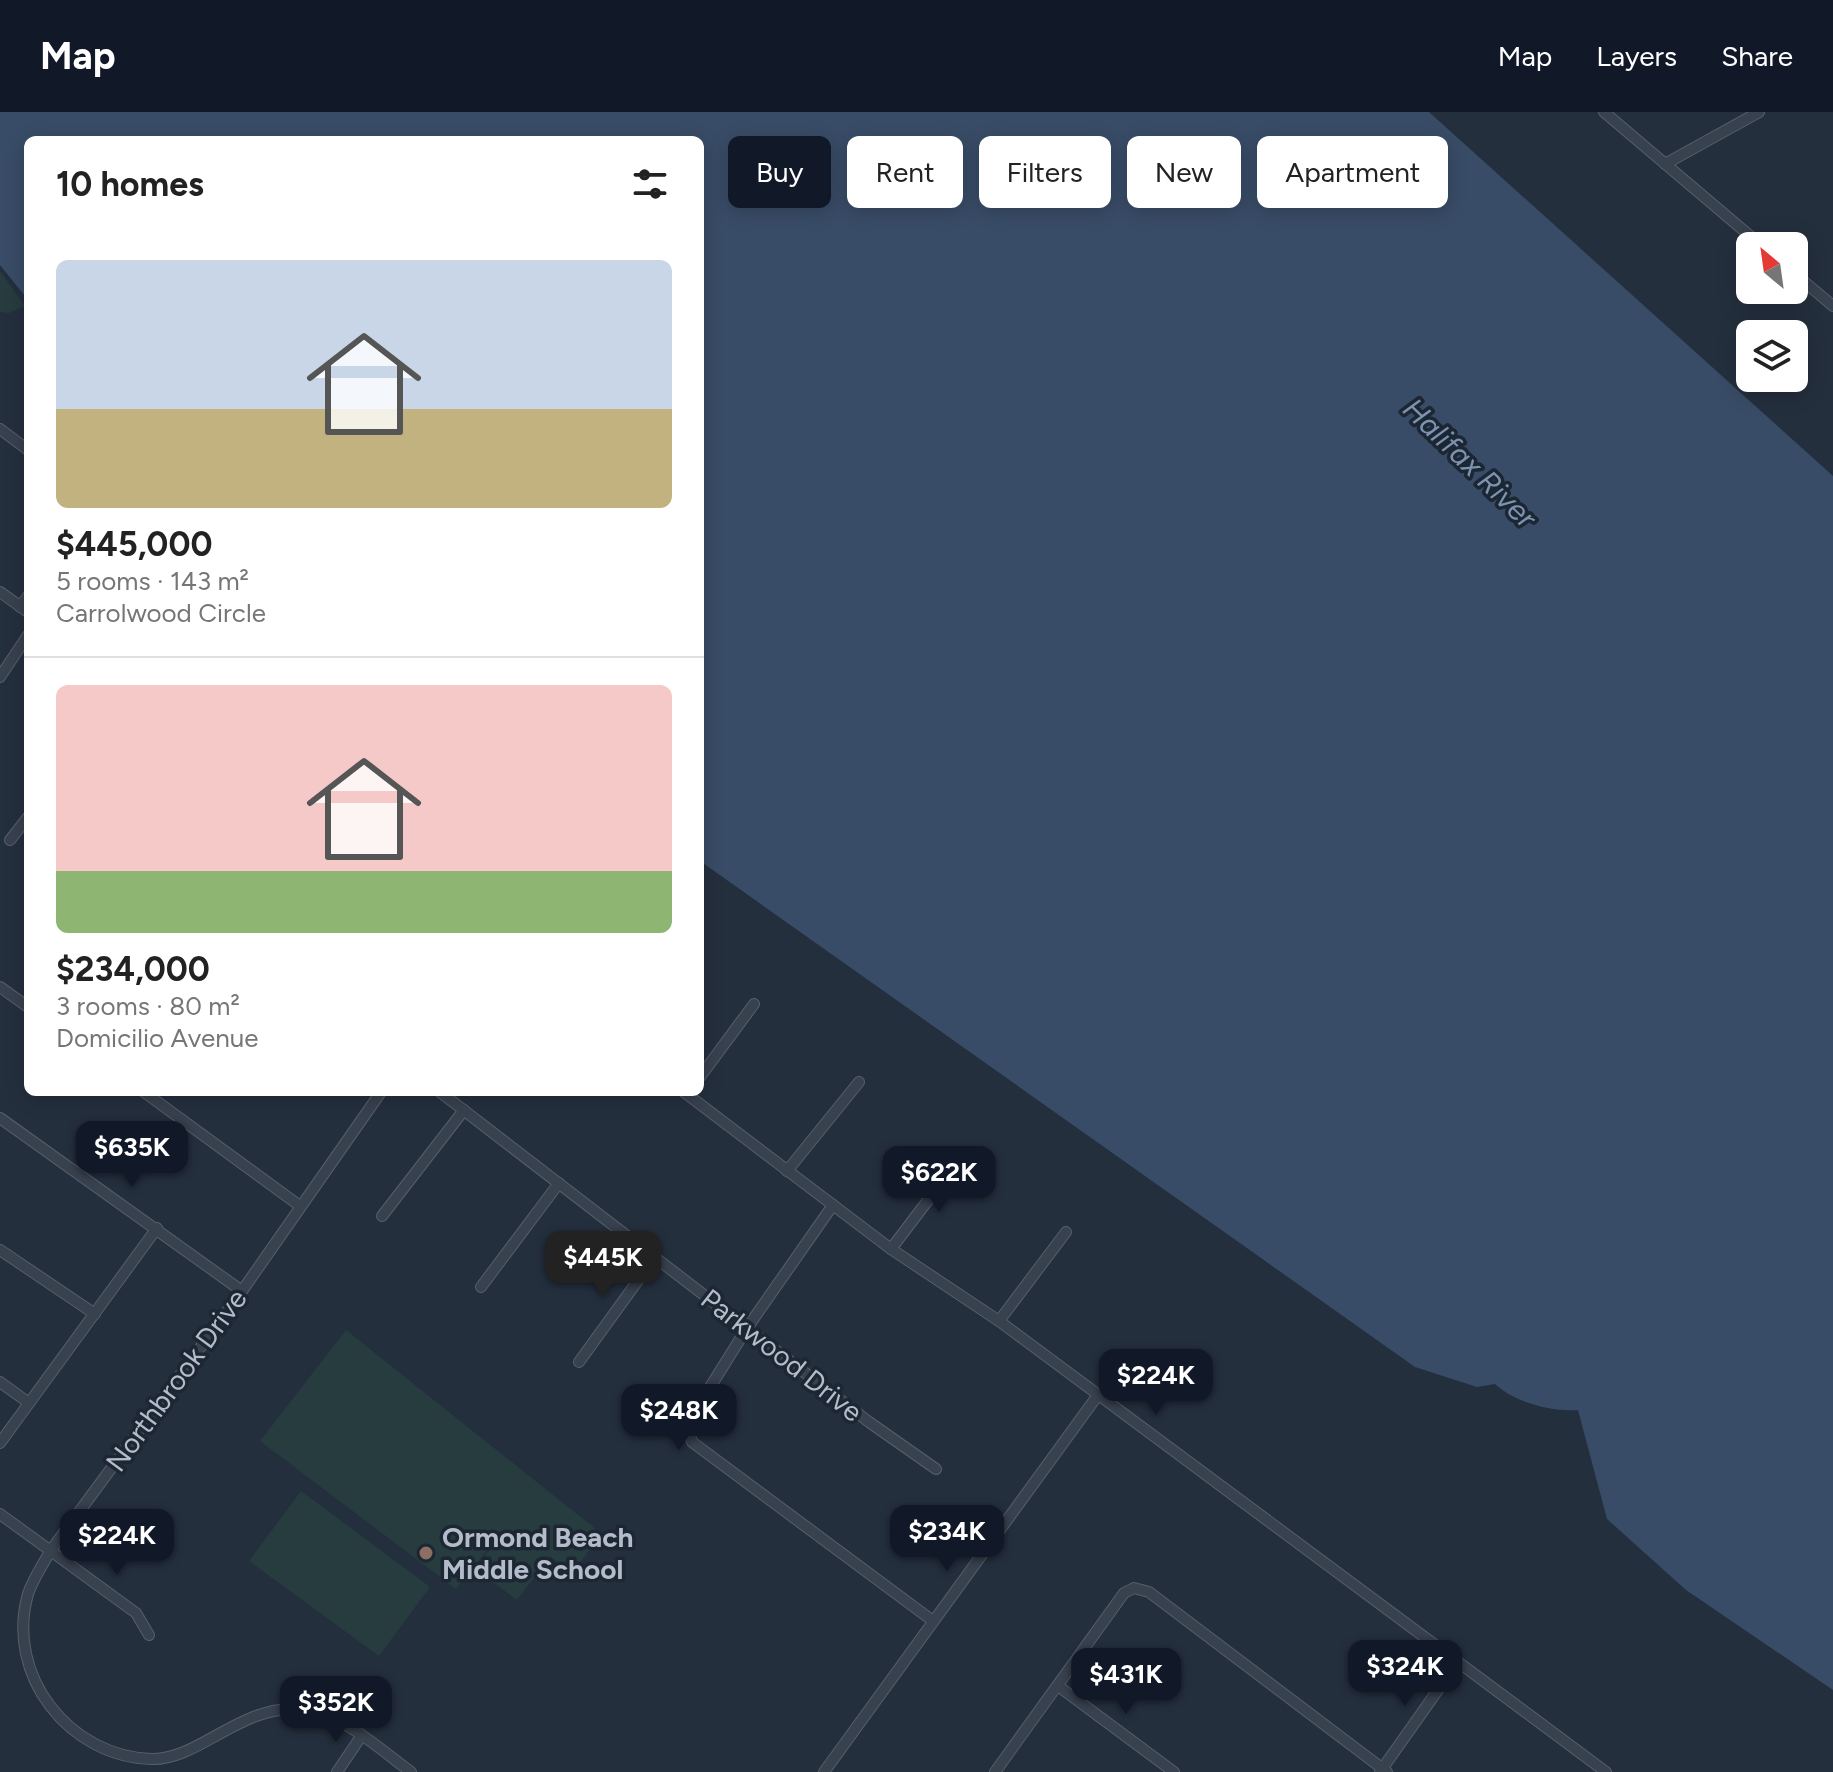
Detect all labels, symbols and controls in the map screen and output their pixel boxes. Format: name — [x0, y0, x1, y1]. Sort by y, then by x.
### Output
text: Map — [40, 33, 116, 79]
text: Map — [1498, 39, 1552, 73]
text: Layers — [1596, 39, 1677, 73]
text: Share — [1721, 39, 1793, 73]
chip: Buy — [728, 136, 831, 208]
chip: Rent — [847, 136, 963, 208]
chip: Filters — [979, 136, 1111, 208]
chip: New — [1127, 136, 1241, 208]
chip: Apartment — [1257, 136, 1448, 208]
icon: filters — [628, 162, 672, 206]
text: 10 homes — [56, 164, 204, 205]
north arrow — [1736, 232, 1808, 304]
map controls — [1736, 232, 1808, 392]
icon: home — [292, 312, 436, 456]
button: layers — [1736, 320, 1808, 392]
water label: Halifax River — [1395, 390, 1546, 537]
text: $445,000 — [56, 524, 212, 565]
text: 5 rooms · 143 m² — [56, 565, 249, 597]
text: Carrolwood Circle — [56, 597, 266, 629]
icon: home — [292, 737, 436, 881]
text: $234,000 — [56, 949, 210, 990]
text: 3 rooms · 80 m² — [56, 990, 240, 1022]
text: Domicilio Avenue — [56, 1022, 258, 1054]
pin: $635K — [76, 1121, 188, 1189]
text: $635K — [94, 1131, 170, 1163]
pin: $622K — [883, 1146, 995, 1214]
text: $622K — [901, 1156, 977, 1188]
pin: $445K — [547, 1231, 659, 1299]
text: $445K — [563, 1241, 643, 1273]
street label: Parkwood Drive — [695, 1281, 869, 1429]
street label: Northbrook Drive — [98, 1282, 254, 1478]
pin: $224K — [1100, 1349, 1212, 1417]
text: $224K — [1117, 1359, 1195, 1391]
pin: $248K — [623, 1384, 735, 1452]
text: $248K — [639, 1394, 719, 1426]
pin: $234K — [891, 1505, 1003, 1573]
pin: $224K — [61, 1509, 173, 1577]
text: $234K — [908, 1515, 986, 1547]
text: $224K — [78, 1519, 156, 1551]
place label: Ormond Beach Middle School — [442, 1520, 633, 1586]
marker: Ormond Beach Middle School — [417, 1544, 435, 1562]
pin: $324K — [1349, 1640, 1461, 1708]
pin: $431K — [1070, 1648, 1182, 1716]
text: $324K — [1366, 1650, 1444, 1682]
text: $431K — [1089, 1658, 1163, 1690]
pin: $352K — [280, 1676, 392, 1744]
text: $352K — [298, 1686, 374, 1718]

